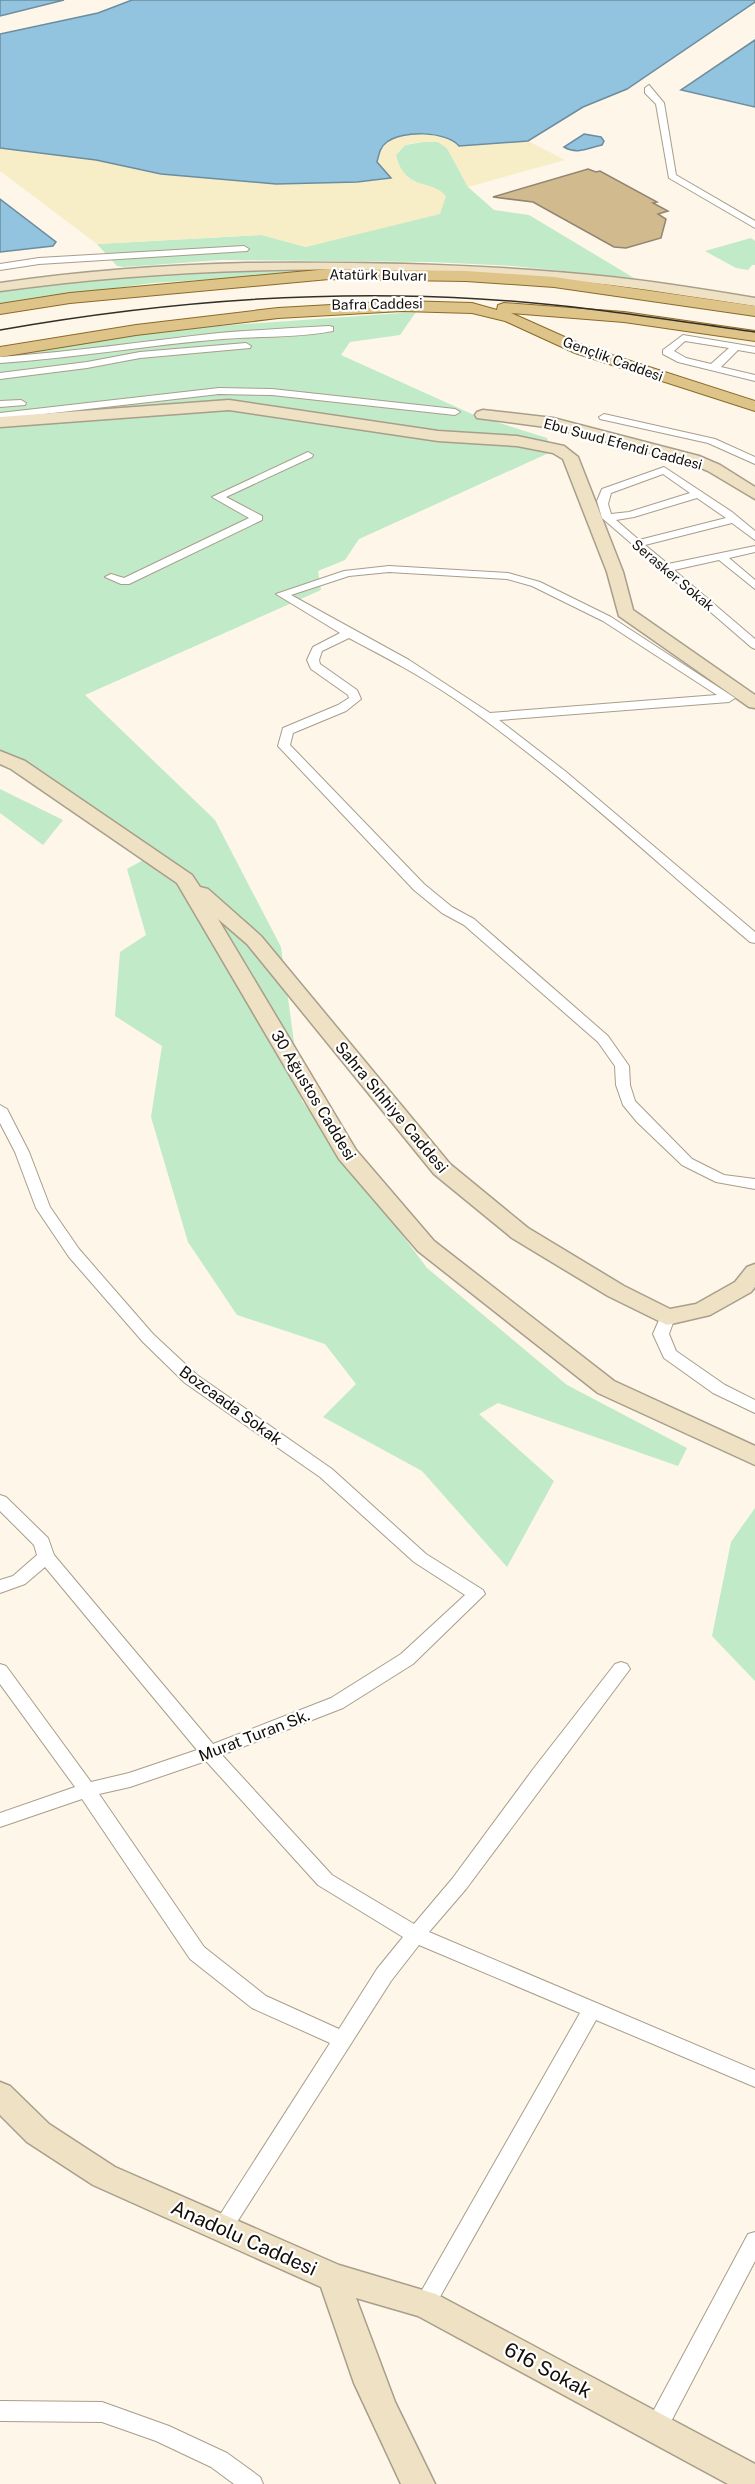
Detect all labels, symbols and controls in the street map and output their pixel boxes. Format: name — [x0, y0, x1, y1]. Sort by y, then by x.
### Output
street label: Atatürk Bulvarı — [329, 266, 427, 284]
street label: Bafra Caddesi — [331, 295, 423, 313]
street label: Gençlik Caddesi — [561, 333, 665, 385]
street label: Ebu Suud Efendi Caddesi — [542, 415, 704, 473]
street label: Serasker Sokak — [629, 536, 717, 614]
street label: 30 Ağustos Caddesi — [267, 1027, 360, 1164]
street label: Sahra Sıhhiye Caddesi — [331, 1038, 452, 1177]
street label: Bozcaada Sokak — [176, 1362, 286, 1449]
street label: Murat Turan Sk. — [196, 1706, 312, 1765]
street label: Anadolu Caddesi — [167, 2195, 321, 2281]
street label: 616 Sokak — [500, 2337, 596, 2403]

